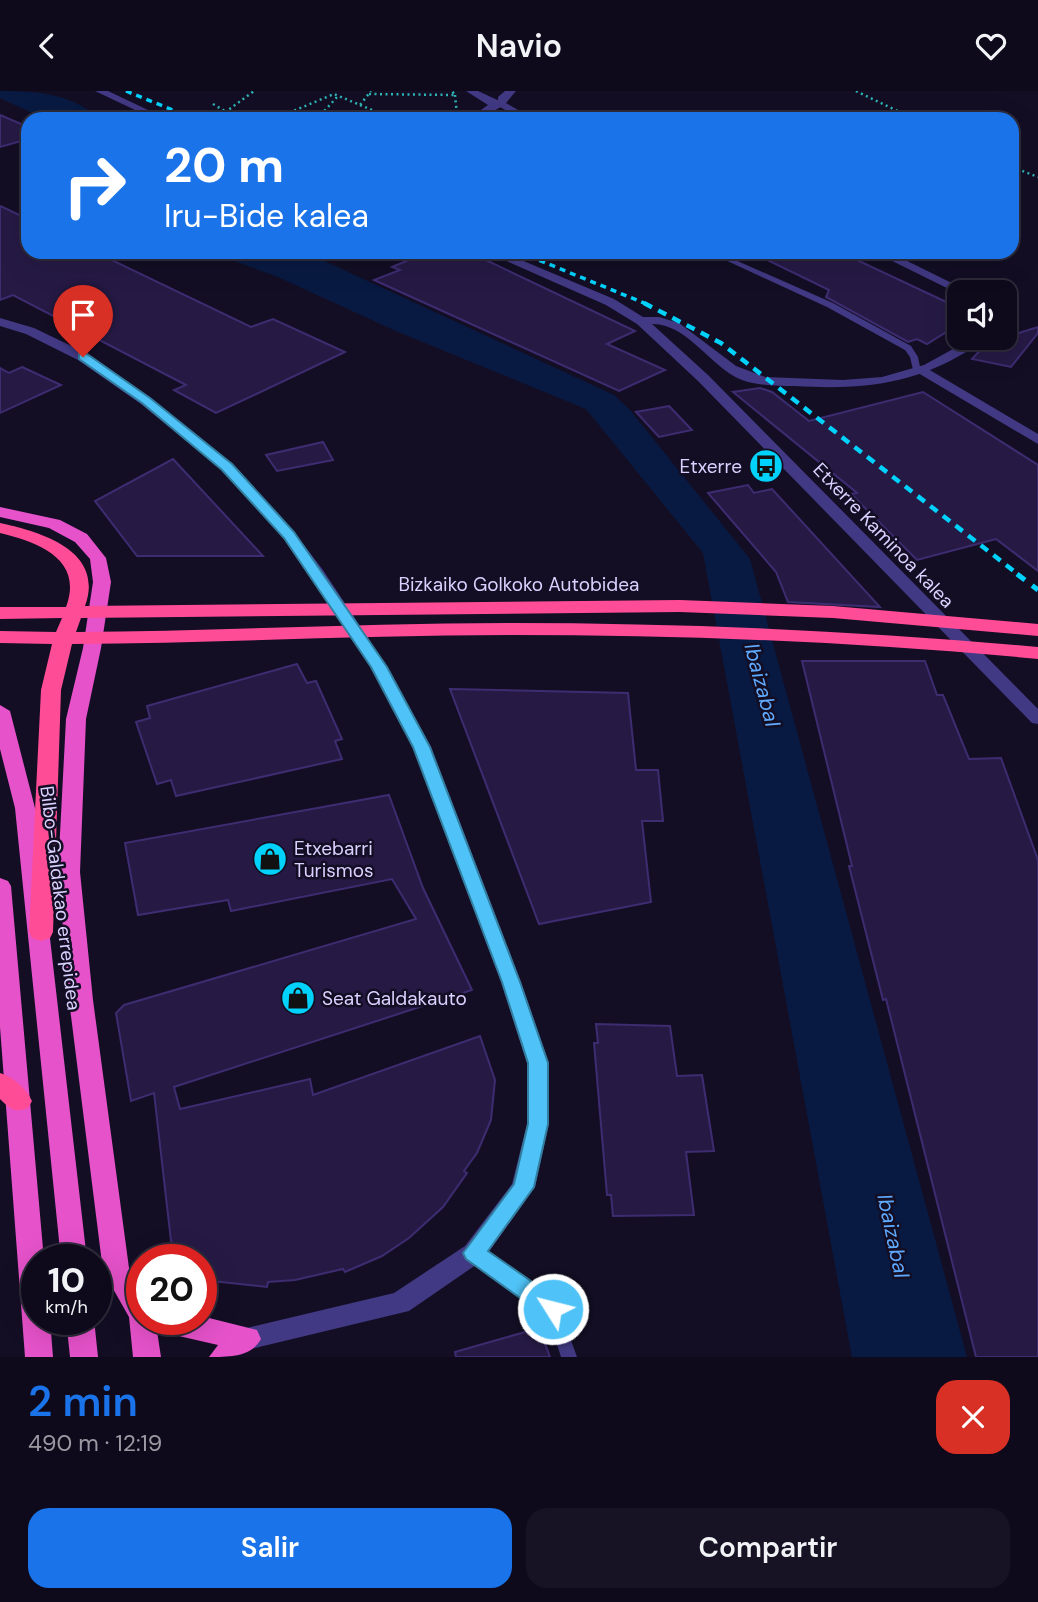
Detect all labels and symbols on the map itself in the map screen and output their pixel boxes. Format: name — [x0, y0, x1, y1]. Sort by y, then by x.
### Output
pin — [53, 285, 113, 357]
bus stop icon: Etxerre — [747, 447, 785, 485]
place label: Etxerre — [680, 454, 742, 479]
street label: Etxerre Kaminoa kalea — [808, 457, 960, 613]
street label: Bizkaiko Golkoko Autobidea — [399, 572, 639, 597]
water label: Ibaizabal — [737, 640, 787, 730]
street label: Bilbo-Galdakao errepidea — [34, 784, 87, 1012]
place label: Etxebarri Turismos — [294, 836, 373, 883]
shop icon: Etxebarri Turismos — [251, 840, 289, 878]
shop icon: Seat Galdakauto — [279, 979, 317, 1017]
place label: Seat Galdakauto — [322, 986, 467, 1011]
water label: Ibaizabal — [870, 1191, 916, 1281]
speed limit sign: 20 — [126, 1244, 217, 1335]
position arrow — [516, 1272, 590, 1346]

